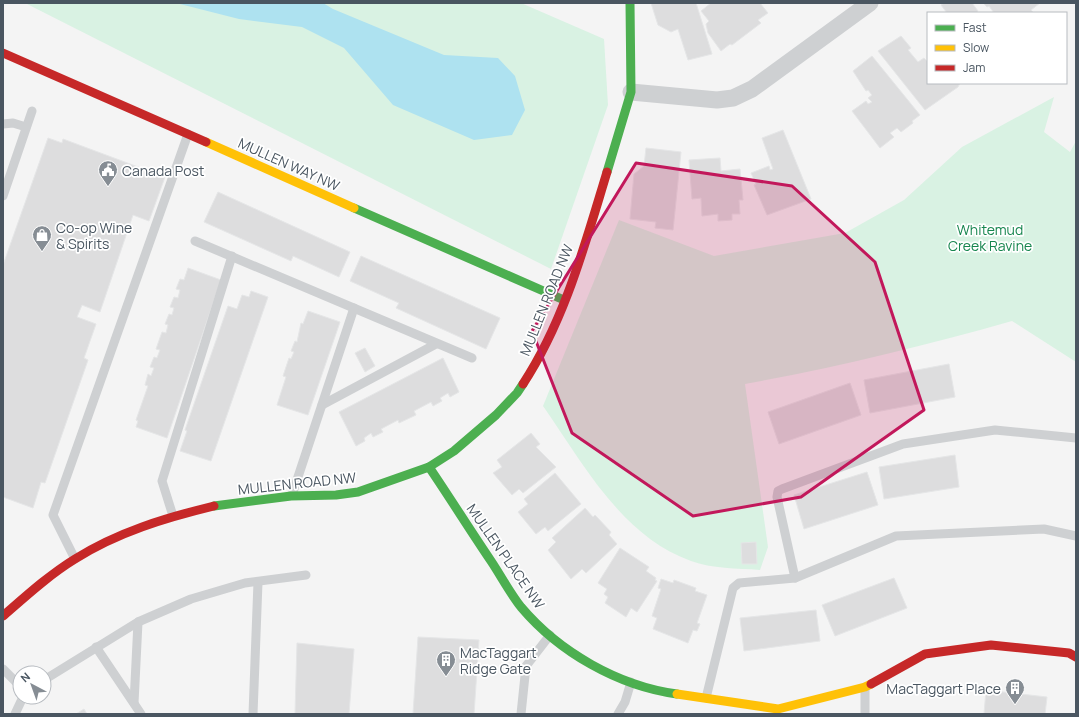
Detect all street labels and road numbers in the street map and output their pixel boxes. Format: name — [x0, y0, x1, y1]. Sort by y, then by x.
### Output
street label: MULLEN WAY NW — [235, 133, 343, 195]
street label: MULLEN ROAD NW — [515, 241, 577, 359]
street label: MULLEN ROAD NW — [237, 467, 357, 499]
street label: MULLEN PLACE NW — [463, 500, 549, 612]

